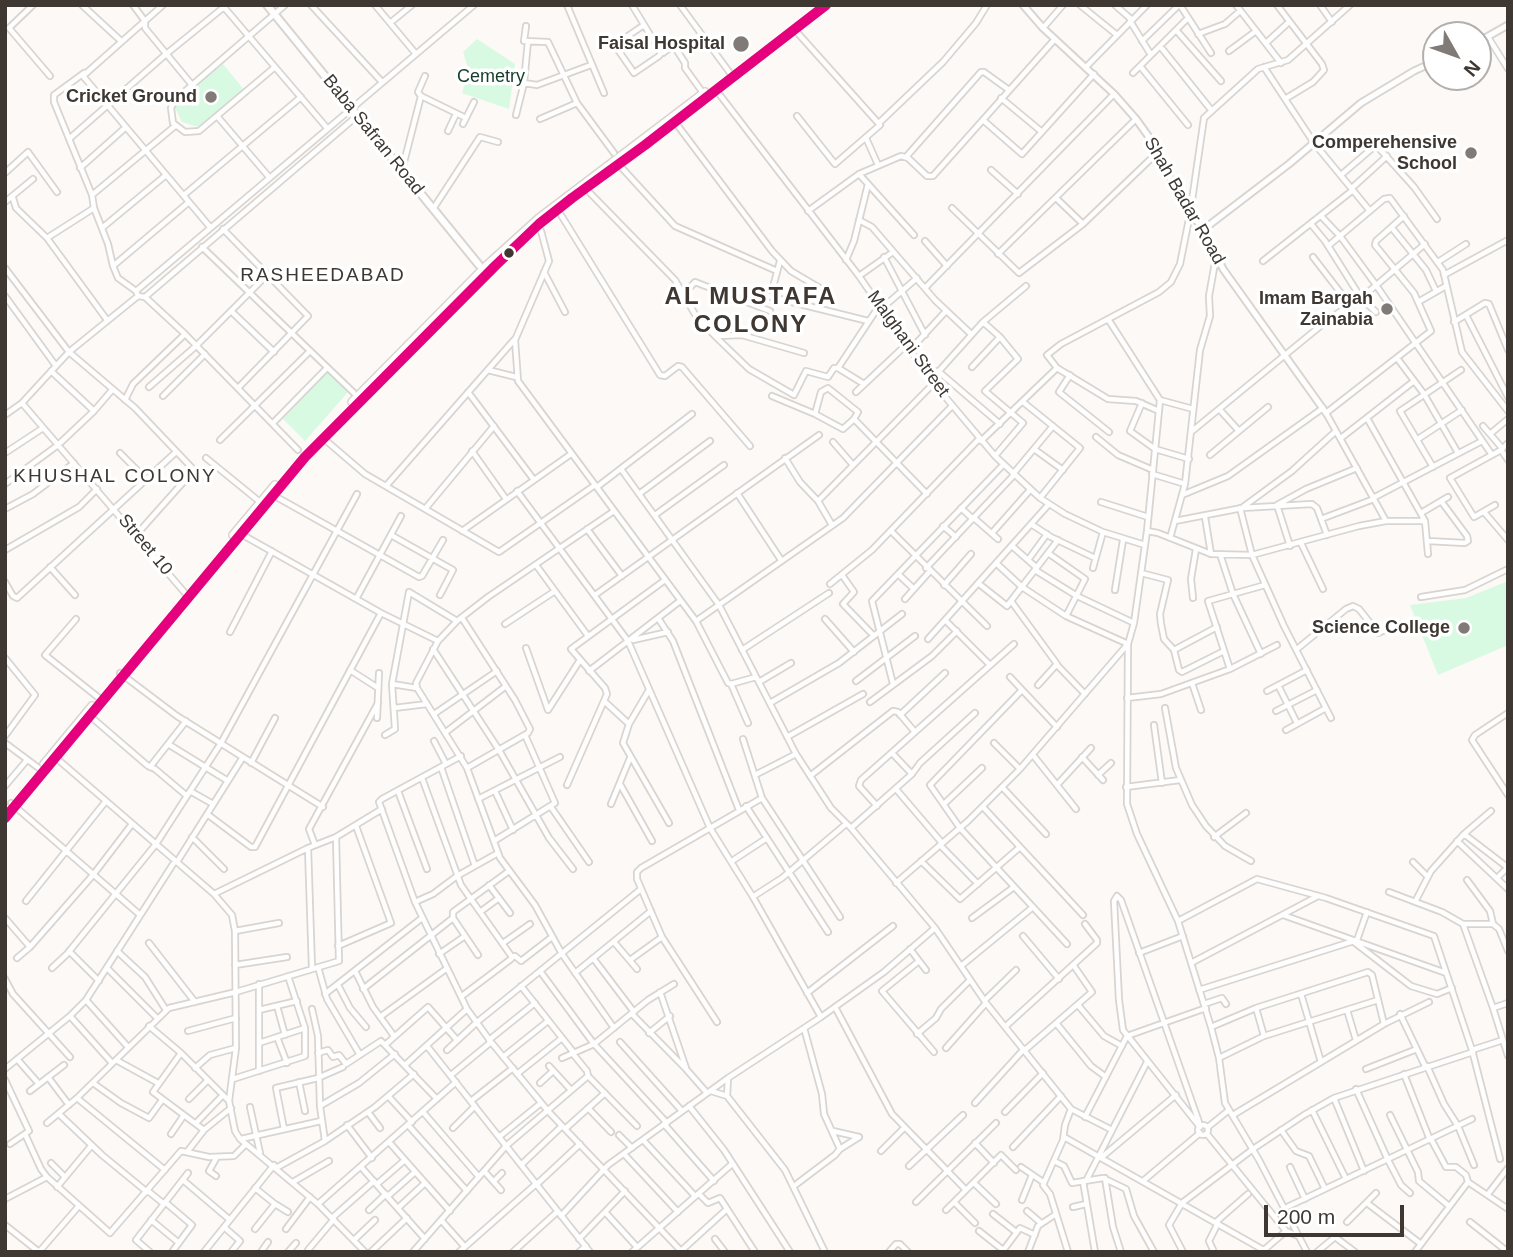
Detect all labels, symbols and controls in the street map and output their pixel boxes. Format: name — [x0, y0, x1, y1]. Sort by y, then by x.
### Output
north arrow — [1422, 21, 1492, 91]
place label: Faisal Hospital — [598, 33, 725, 55]
marker: Faisal Hospital — [731, 34, 751, 54]
text: N — [1459, 57, 1484, 81]
park label: Cemetry — [457, 66, 525, 88]
street label: Baba Safran Road — [318, 71, 428, 199]
place label: Cricket Ground — [66, 86, 197, 108]
marker: Cricket Ground — [203, 89, 219, 105]
place label: Comperehensive School — [1312, 132, 1457, 174]
street label: Shah Badar Road — [1139, 134, 1229, 268]
marker: Comperehensive School — [1463, 145, 1479, 161]
unlabelled marker — [502, 246, 516, 260]
district label: RASHEEDABAD — [242, 265, 404, 287]
district label: AL MUSTAFA COLONY — [666, 283, 836, 339]
street label: Malghani Street — [862, 287, 954, 401]
place label: Imam Bargah Zainabia — [1259, 288, 1373, 330]
marker: Imam Bargah Zainabia — [1379, 301, 1395, 317]
district label: KHUSHAL COLONY — [15, 466, 215, 488]
street label: Street 10 — [113, 510, 177, 580]
place label: Science College — [1312, 617, 1450, 639]
marker: Science College — [1456, 620, 1472, 636]
scale bar — [1268, 1190, 1408, 1234]
text: 200 m — [1277, 1205, 1335, 1228]

